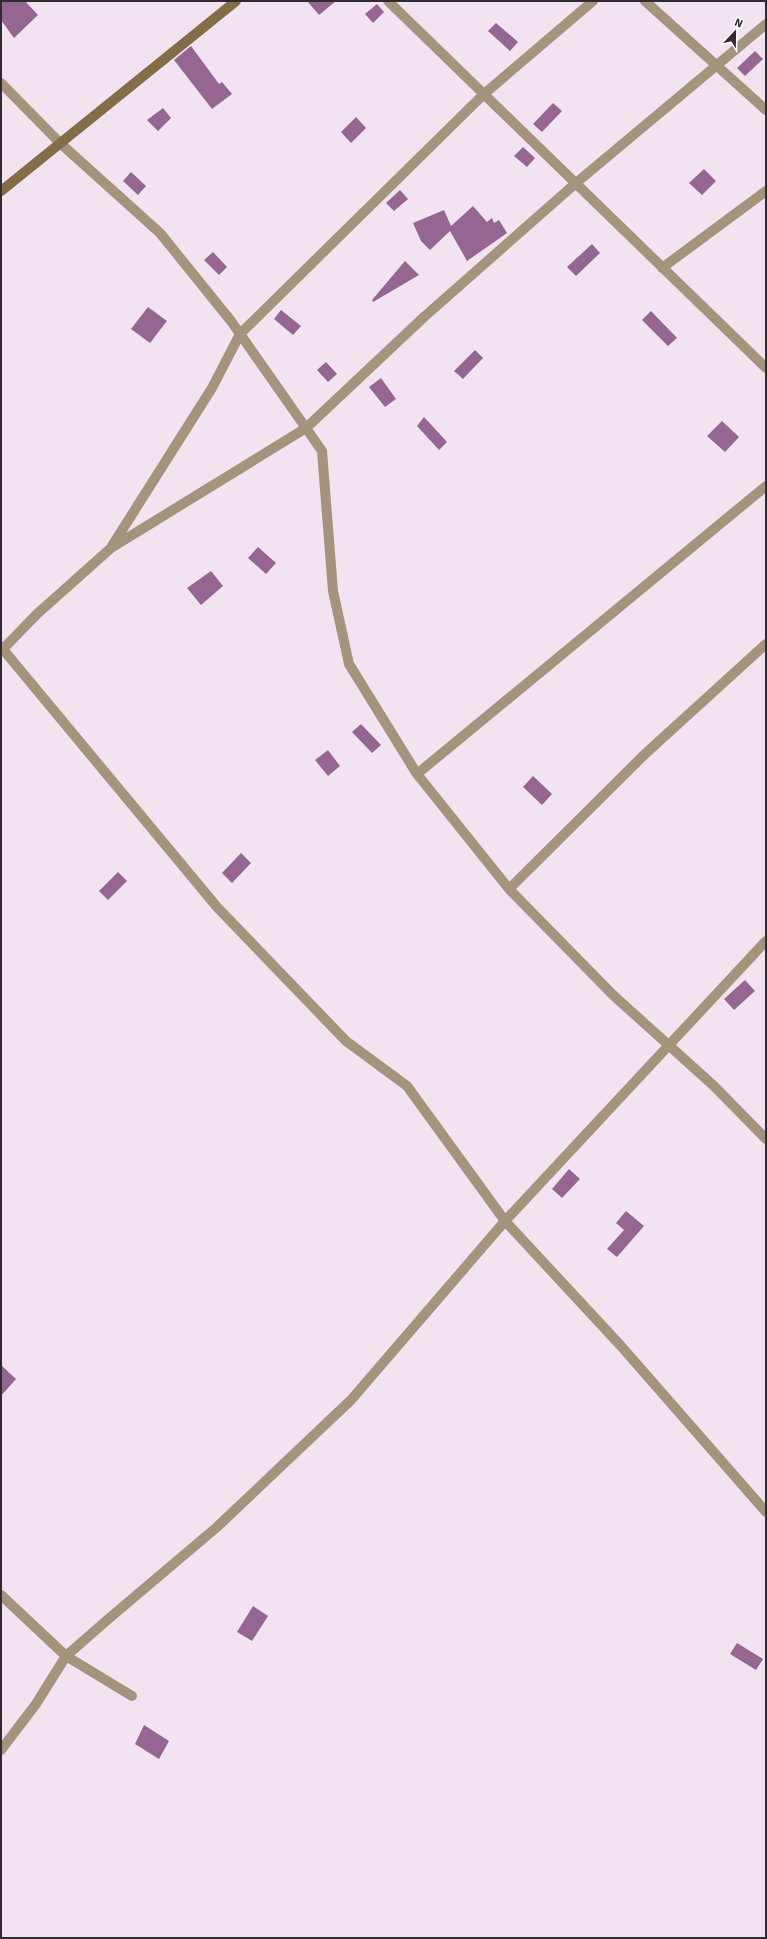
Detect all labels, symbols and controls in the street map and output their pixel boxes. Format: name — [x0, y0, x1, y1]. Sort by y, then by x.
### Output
north arrow — [715, 12, 755, 52]
text: N — [733, 16, 745, 31]

